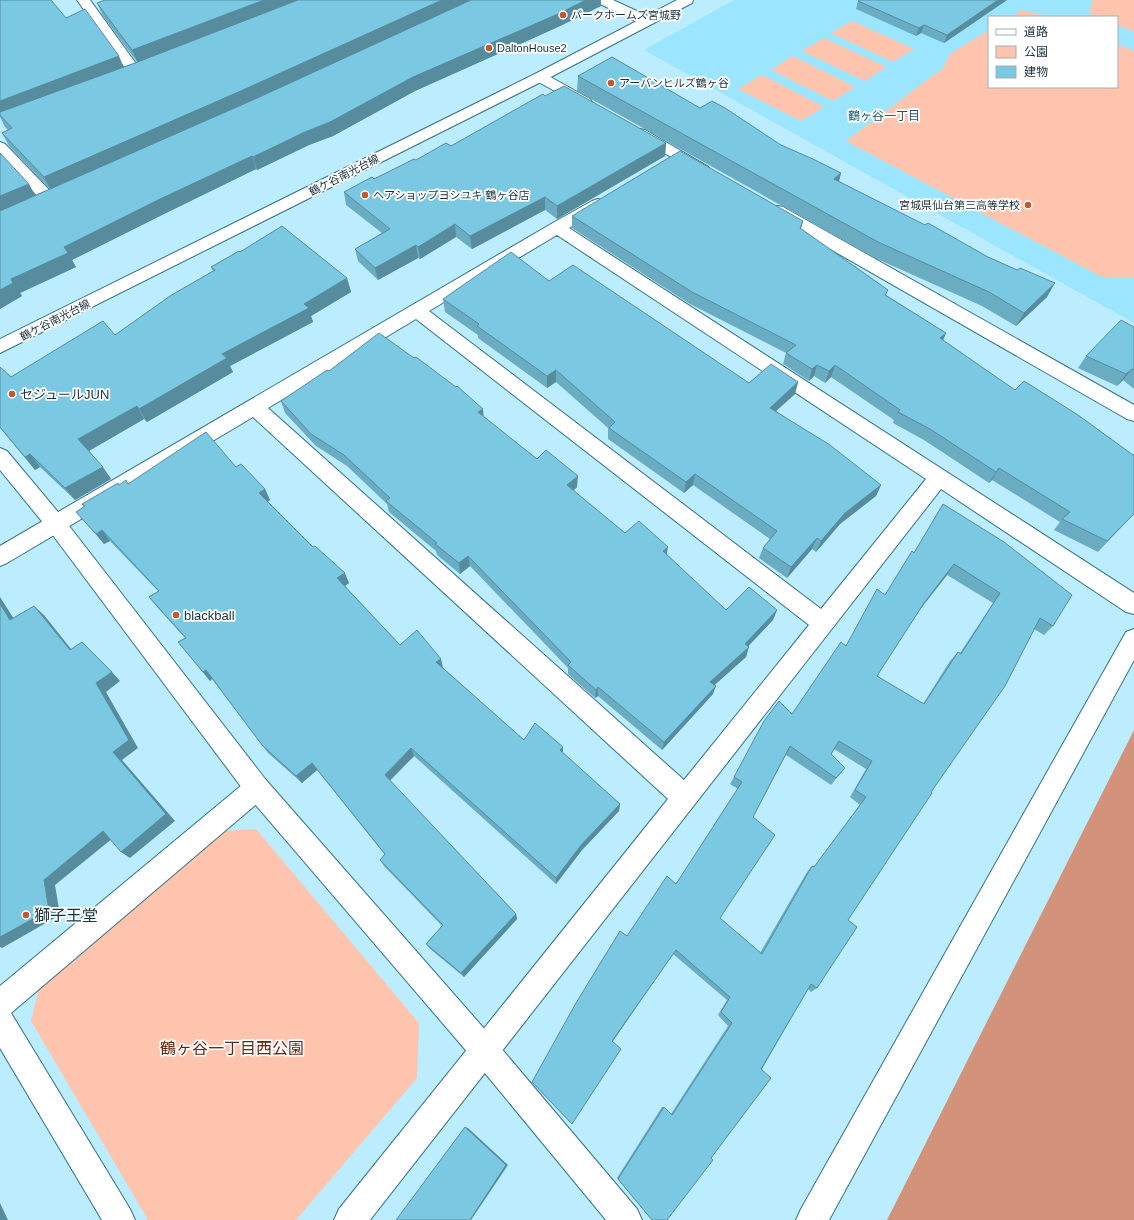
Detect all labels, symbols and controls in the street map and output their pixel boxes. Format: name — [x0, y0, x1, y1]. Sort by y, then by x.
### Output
place label: パークホームズ宮城野 — [571, 9, 681, 21]
marker: パークホームズ宮城野 — [558, 10, 568, 20]
legend — [988, 16, 1118, 88]
text: 道路 — [1024, 25, 1048, 39]
place label: DaltonHouse2 — [497, 42, 567, 54]
marker: DaltonHouse2 — [484, 43, 494, 53]
text: 公園 — [1024, 45, 1048, 59]
text: 建物 — [1024, 65, 1048, 79]
place label: アーバンヒルズ鶴ヶ谷 — [619, 77, 729, 89]
marker: アーバンヒルズ鶴ヶ谷 — [606, 78, 616, 88]
district label: 鶴ヶ谷一丁目 — [848, 109, 920, 123]
street label: 鶴ケ谷南光台線 — [307, 152, 381, 198]
place label: ヘアショップヨシユキ 鶴ヶ谷店 — [373, 189, 530, 201]
marker: ヘアショップヨシユキ 鶴ヶ谷店 — [360, 190, 370, 200]
place label: 宮城県仙台第三高等学校 — [899, 199, 1020, 211]
marker: 宮城県仙台第三高等学校 — [1023, 200, 1033, 210]
street label: 鶴ケ谷南光台線 — [18, 297, 92, 343]
place label: セジュールJUN — [20, 387, 109, 402]
marker: セジュールJUN — [7, 389, 17, 399]
place label: blackball — [184, 608, 235, 623]
marker: blackball — [171, 610, 181, 620]
place label: 獅子王堂 — [34, 907, 98, 924]
marker: 獅子王堂 — [21, 910, 31, 920]
park label: 鶴ヶ谷一丁目西公園 — [160, 1040, 304, 1057]

